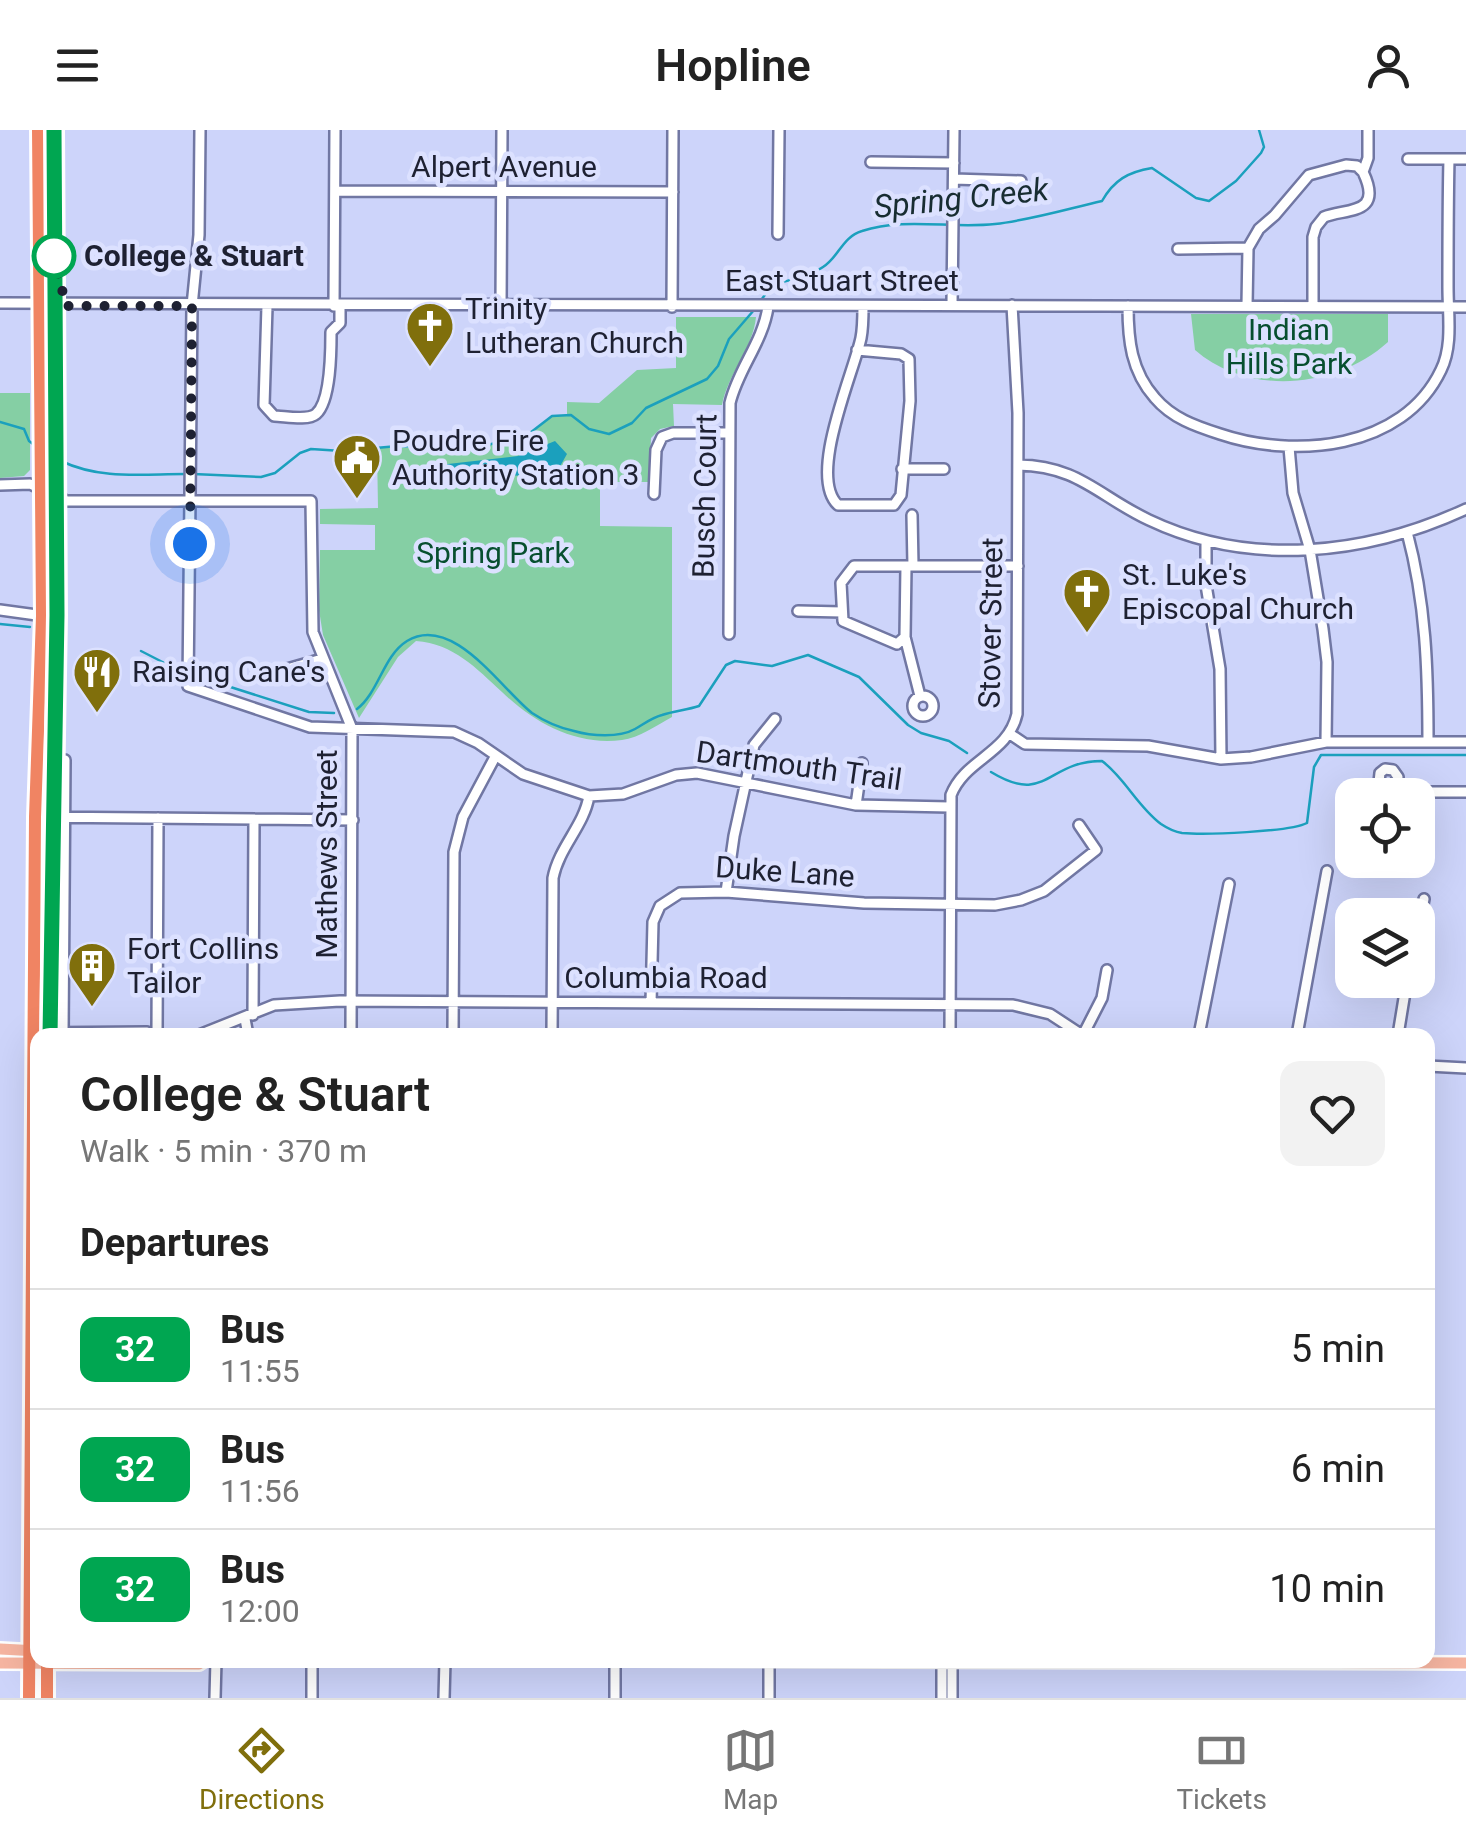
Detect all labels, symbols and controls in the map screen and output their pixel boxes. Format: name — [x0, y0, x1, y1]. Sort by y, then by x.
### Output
icon: menu — [50, 38, 105, 93]
icon: person — [1361, 38, 1416, 93]
text: Hopline — [655, 39, 811, 92]
street label: Alpert Avenue — [411, 149, 597, 184]
water label: Spring Creek — [872, 170, 1051, 226]
marker: College & Stuart — [33, 235, 75, 277]
place label: College & Stuart — [84, 238, 304, 273]
street label: East Stuart Street — [725, 263, 959, 298]
place label: Trinity Lutheran Church — [465, 291, 684, 360]
church icon: Trinity Lutheran Church — [404, 300, 456, 368]
park label: Indian Hills Park — [1226, 312, 1353, 381]
street label: Busch Court — [686, 414, 723, 578]
place label: Poudre Fire Authority Station 3 — [392, 423, 639, 492]
public building icon: Poudre Fire Authority Station 3 — [331, 432, 383, 500]
your location — [165, 519, 215, 569]
park label: Spring Park — [416, 535, 571, 570]
street label: Stover Street — [972, 537, 1009, 709]
place label: St. Luke's Episcopal Church — [1122, 557, 1354, 626]
church icon: St. Luke's Episcopal Church — [1061, 566, 1113, 634]
restaurant icon: Raising Cane's — [71, 646, 123, 714]
place label: Raising Cane's — [132, 654, 325, 689]
street label: Dartmouth Trail — [694, 734, 904, 797]
street label: Mathews Street — [309, 749, 344, 959]
map controls — [1335, 778, 1435, 998]
button: locate — [1335, 778, 1435, 878]
street label: Duke Lane — [714, 849, 856, 894]
button: layers — [1335, 898, 1435, 998]
place label: Fort Collins Tailor — [127, 931, 279, 1000]
building icon: Fort Collins Tailor — [66, 940, 118, 1008]
street label: Columbia Road — [564, 960, 768, 995]
button: heart — [1280, 1061, 1385, 1166]
text: College & Stuart — [80, 1066, 430, 1123]
text: Walk · 5 min · 370 m — [80, 1132, 367, 1170]
text: Departures — [80, 1221, 270, 1265]
text: Bus — [220, 1308, 285, 1352]
text: 5 min — [1291, 1327, 1385, 1371]
text: 32 — [115, 1329, 155, 1370]
text: 11:55 — [220, 1352, 300, 1390]
text: Bus — [220, 1428, 285, 1472]
text: 6 min — [1291, 1447, 1385, 1491]
text: 32 — [115, 1449, 155, 1490]
text: 11:56 — [220, 1472, 300, 1510]
text: Bus — [220, 1548, 285, 1592]
text: 10 min — [1269, 1567, 1385, 1611]
text: 32 — [115, 1569, 155, 1610]
text: 12:00 — [220, 1592, 300, 1630]
tab: Directions — [199, 1723, 325, 1816]
tab: Map — [723, 1723, 778, 1816]
tab: Tickets — [1176, 1723, 1267, 1816]

